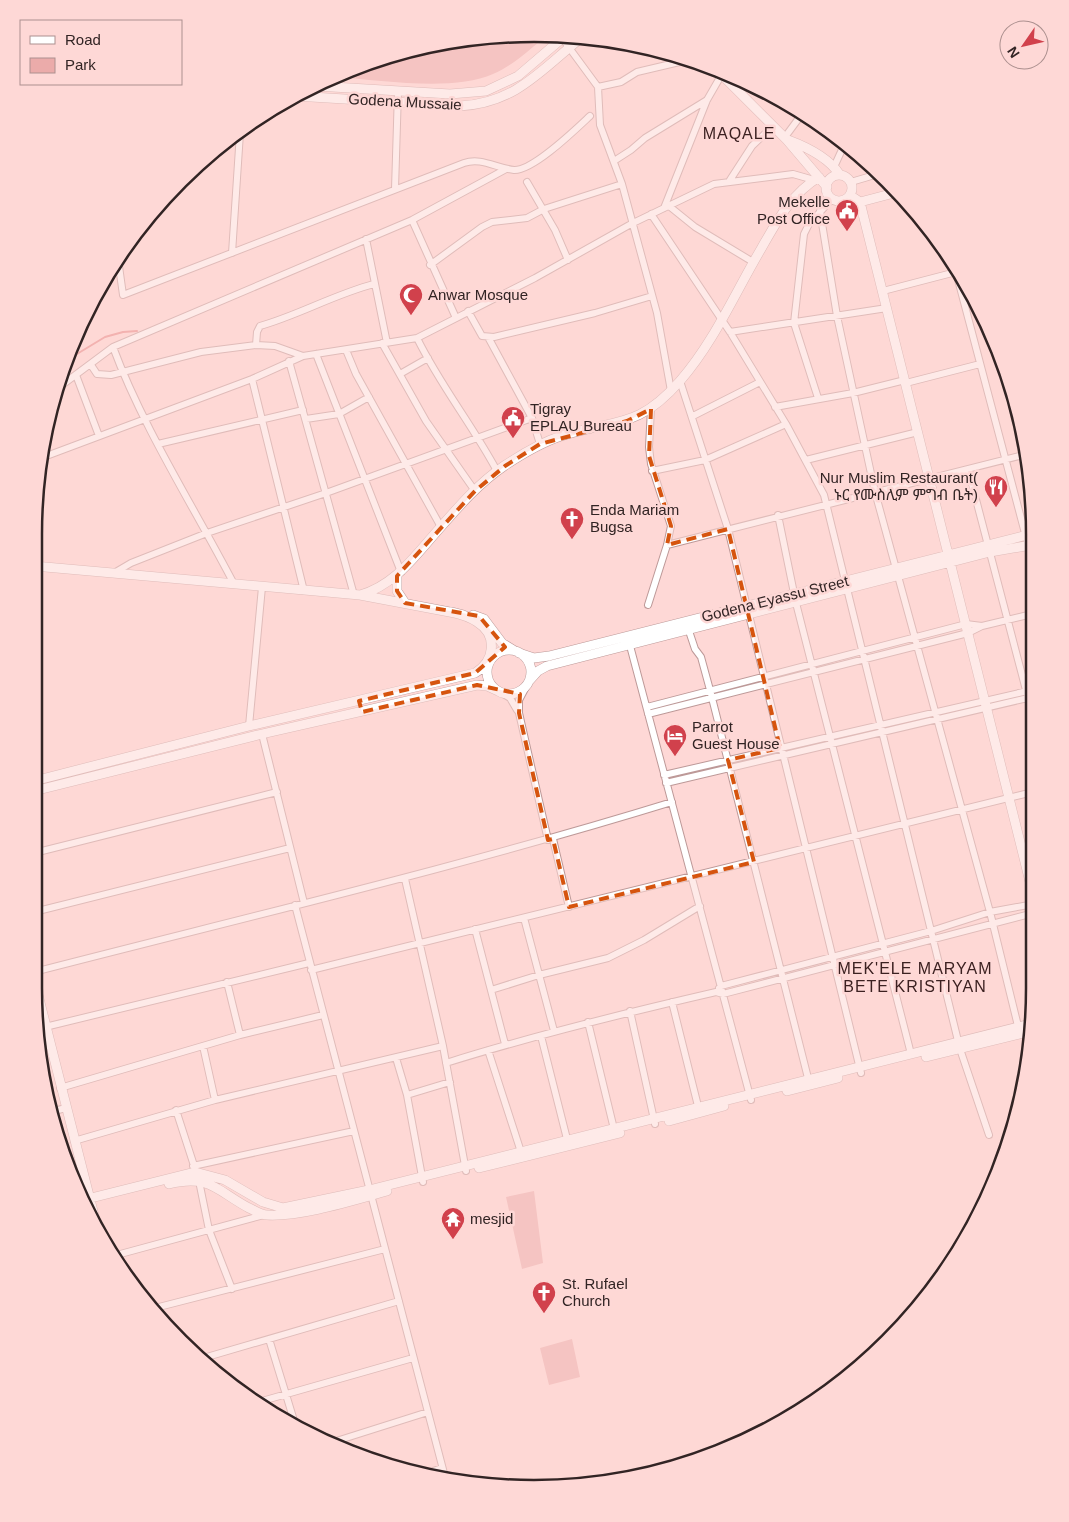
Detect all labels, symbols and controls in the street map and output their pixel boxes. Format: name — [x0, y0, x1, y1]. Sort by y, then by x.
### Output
legend — [20, 20, 182, 85]
north arrow — [999, 20, 1049, 70]
text: Road — [65, 31, 101, 48]
text: N — [1004, 44, 1023, 61]
text: Park — [65, 56, 96, 73]
street label: Godena Mussaie — [348, 90, 462, 113]
district label: MAQALE — [703, 125, 775, 142]
place label: Mekelle Post Office — [757, 193, 830, 227]
public building icon: Mekelle Post Office — [834, 198, 860, 232]
mosque icon: Anwar Mosque — [398, 282, 424, 316]
place label: Anwar Mosque — [428, 286, 528, 303]
place label: Tigray EPLAU Bureau — [530, 400, 632, 434]
public building icon: Tigray EPLAU Bureau — [500, 405, 526, 439]
place label: Nur Muslim Restaurant( ኑር የሙስሊም ምግብ ቤት) — [820, 469, 978, 503]
restaurant icon: Nur Muslim Restaurant( ኑር የሙስሊም ምግብ ቤት) — [983, 474, 1009, 508]
place label: Enda Mariam Bugsa — [590, 501, 679, 535]
church icon: Enda Mariam Bugsa — [559, 506, 585, 540]
street label: Godena Eyassu Street — [700, 572, 851, 625]
place label: Parrot Guest House — [692, 718, 780, 752]
hotel icon: Parrot Guest House — [662, 723, 688, 757]
district label: MEK'ELE MARYAM BETE KRISTIYAN — [837, 960, 993, 995]
temple icon: mesjid — [440, 1206, 466, 1240]
place label: mesjid — [470, 1210, 513, 1227]
place label: St. Rufael Church — [562, 1275, 628, 1309]
church icon: St. Rufael Church — [531, 1280, 557, 1314]

